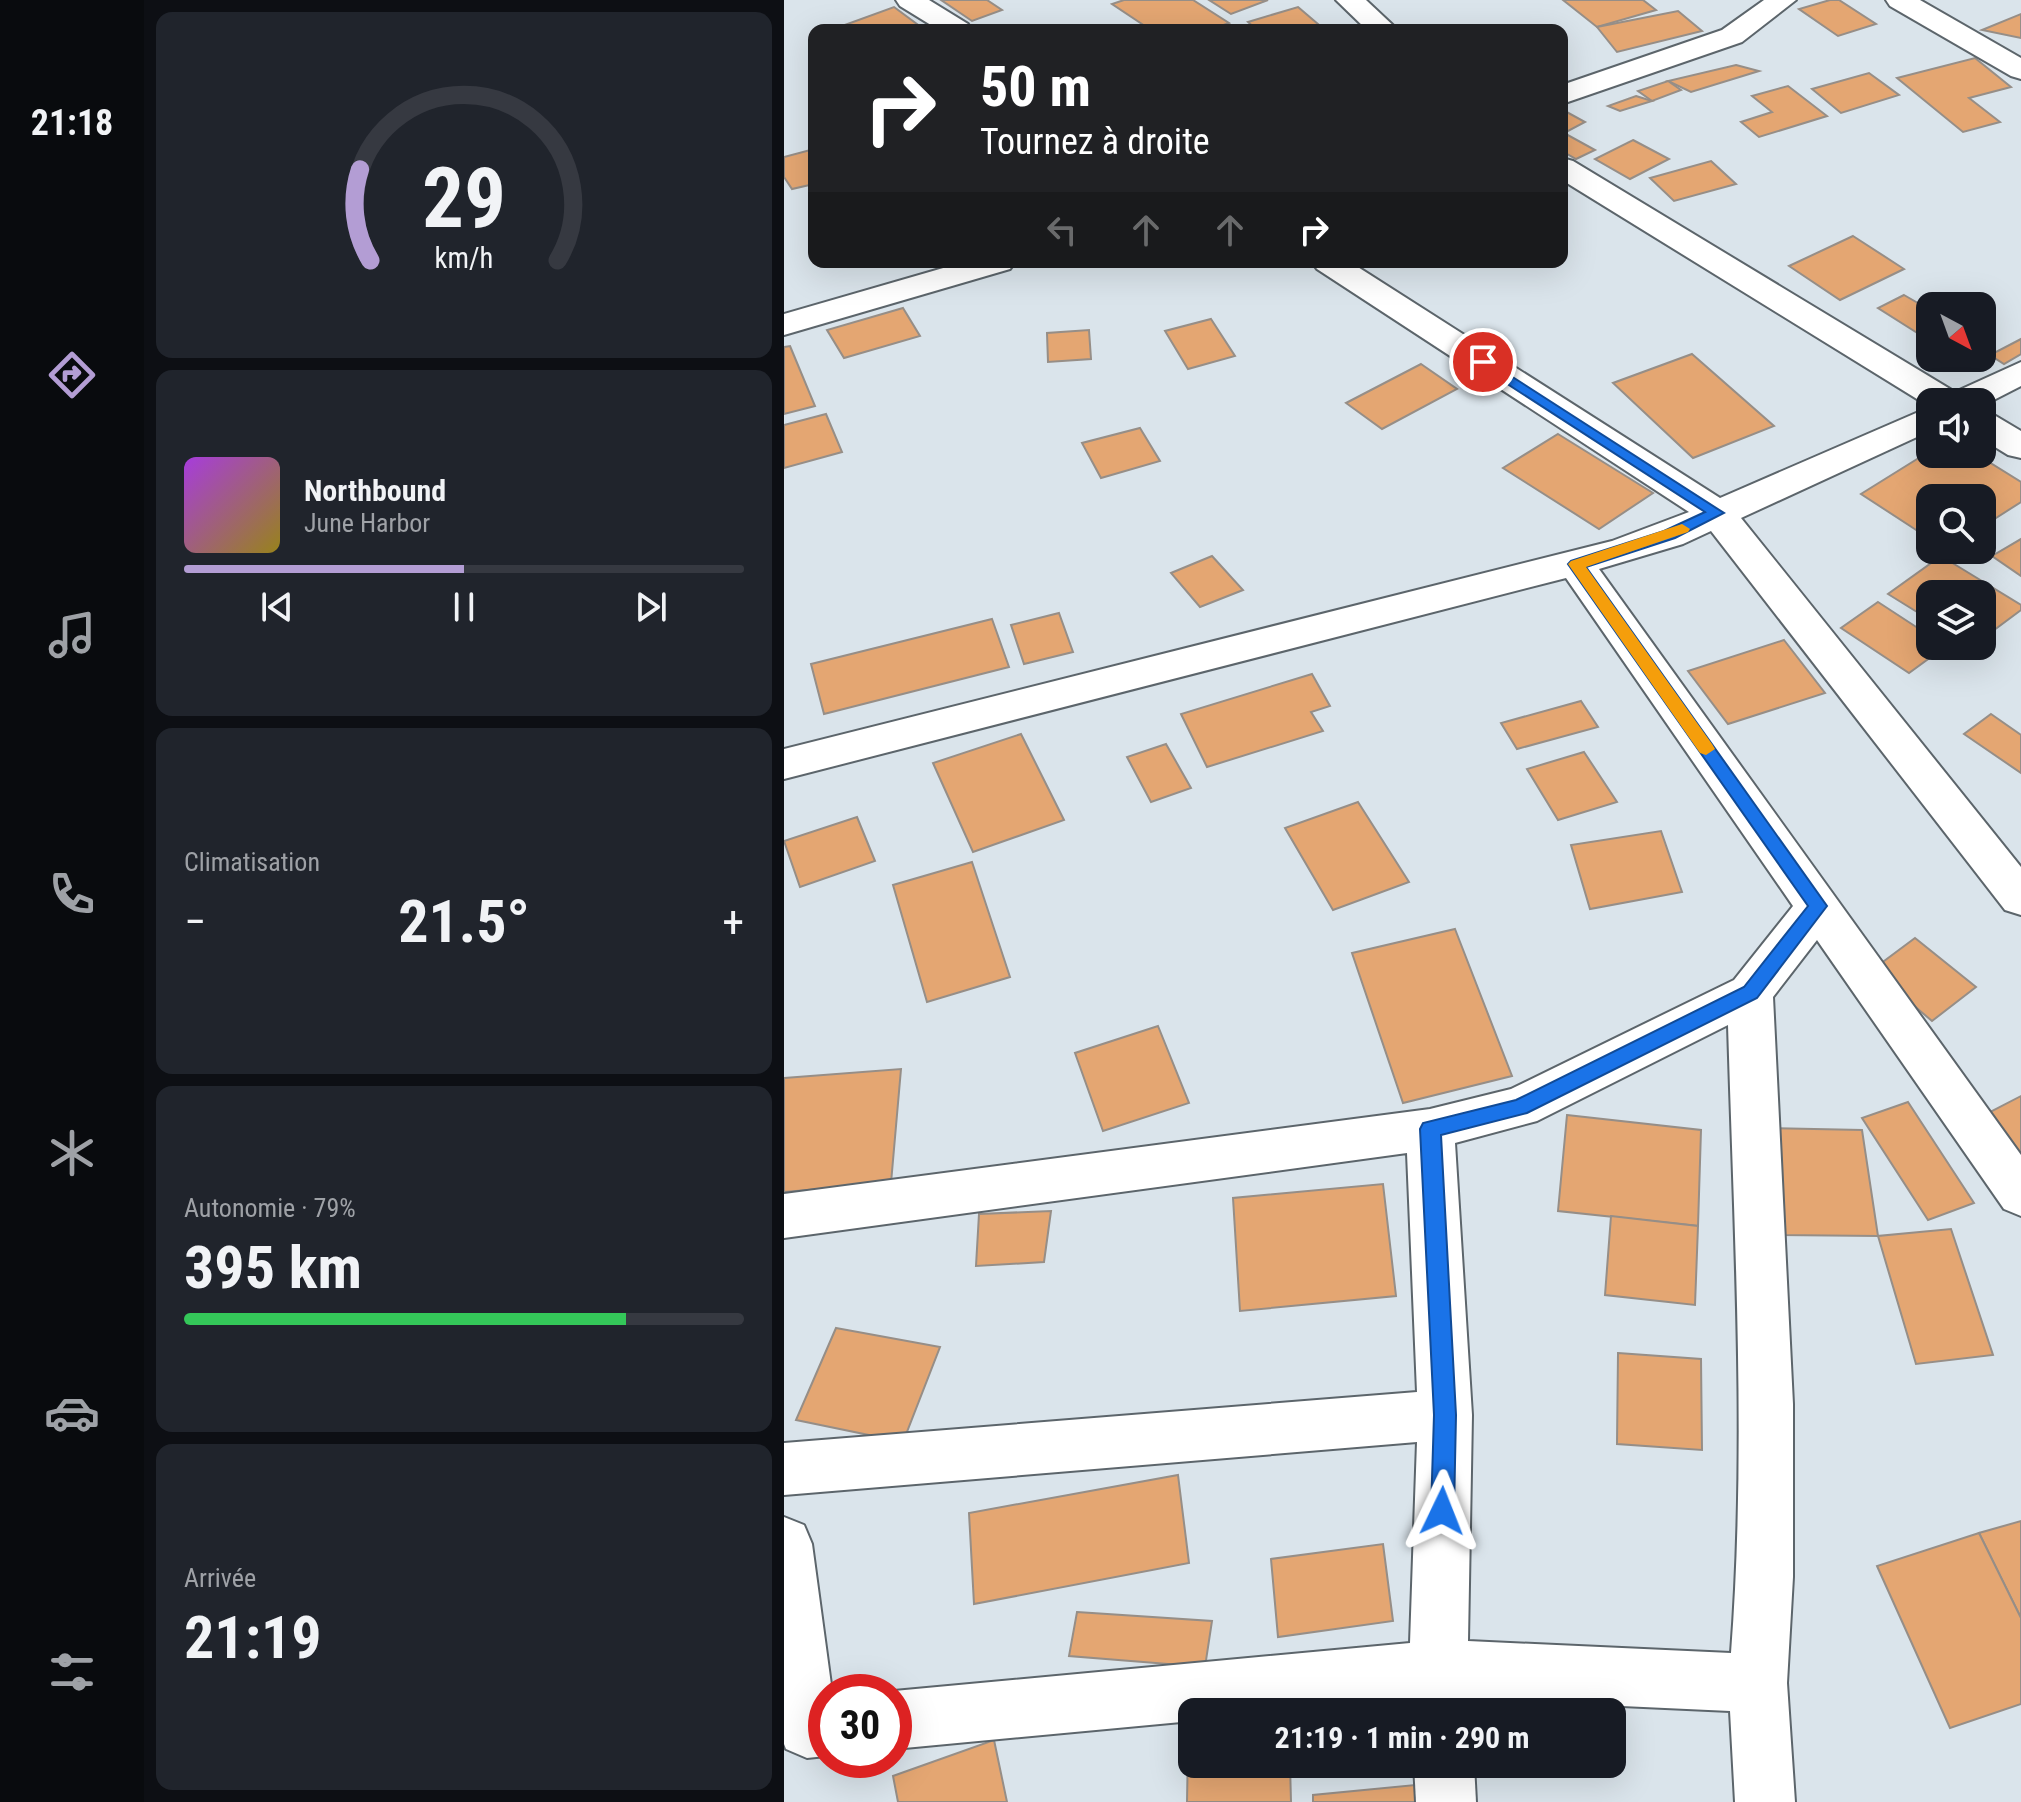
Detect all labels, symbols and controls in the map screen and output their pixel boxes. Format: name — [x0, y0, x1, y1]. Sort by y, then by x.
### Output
text: 50 m — [980, 54, 1091, 120]
icon: right — [848, 56, 952, 160]
text: 21:18 — [31, 102, 113, 144]
text: Tournez à droite — [980, 121, 1210, 163]
text: 29 — [422, 150, 506, 247]
icon: left — [1040, 208, 1084, 252]
icon: ahead — [1124, 208, 1168, 252]
icon: ahead — [1208, 208, 1252, 252]
icon: right — [1292, 208, 1336, 252]
text: km/h — [435, 241, 493, 275]
north arrow — [1916, 292, 1996, 372]
map controls — [1916, 292, 1996, 660]
pin — [1449, 328, 1517, 396]
icon: arrive — [1461, 340, 1505, 384]
icon: directions — [44, 347, 100, 403]
button: sound — [1916, 388, 1996, 468]
text: Northbound — [304, 473, 446, 508]
button: search — [1916, 484, 1996, 564]
text: June Harbor — [304, 508, 430, 538]
button: layers — [1916, 580, 1996, 660]
icon: previous — [255, 585, 299, 629]
icon: pause — [442, 585, 486, 629]
icon: next — [629, 585, 673, 629]
icon: music — [44, 607, 100, 663]
text: Climatisation — [184, 847, 320, 877]
icon: phone — [44, 866, 100, 922]
text: 21.5° — [398, 886, 530, 957]
text: − — [184, 896, 206, 948]
text: + — [722, 896, 744, 948]
icon: climate — [44, 1125, 100, 1181]
text: Autonomie · 79% — [184, 1193, 356, 1223]
text: 395 km — [184, 1232, 362, 1303]
icon: car — [44, 1385, 100, 1441]
position arrow — [1400, 1469, 1484, 1553]
text: Arrivée — [184, 1563, 256, 1593]
text: 21:19 — [184, 1602, 322, 1673]
icon: filters — [44, 1644, 100, 1700]
speed limit sign: 30 — [808, 1674, 912, 1778]
text: 21:19 · 1 min · 290 m — [1275, 1720, 1529, 1755]

